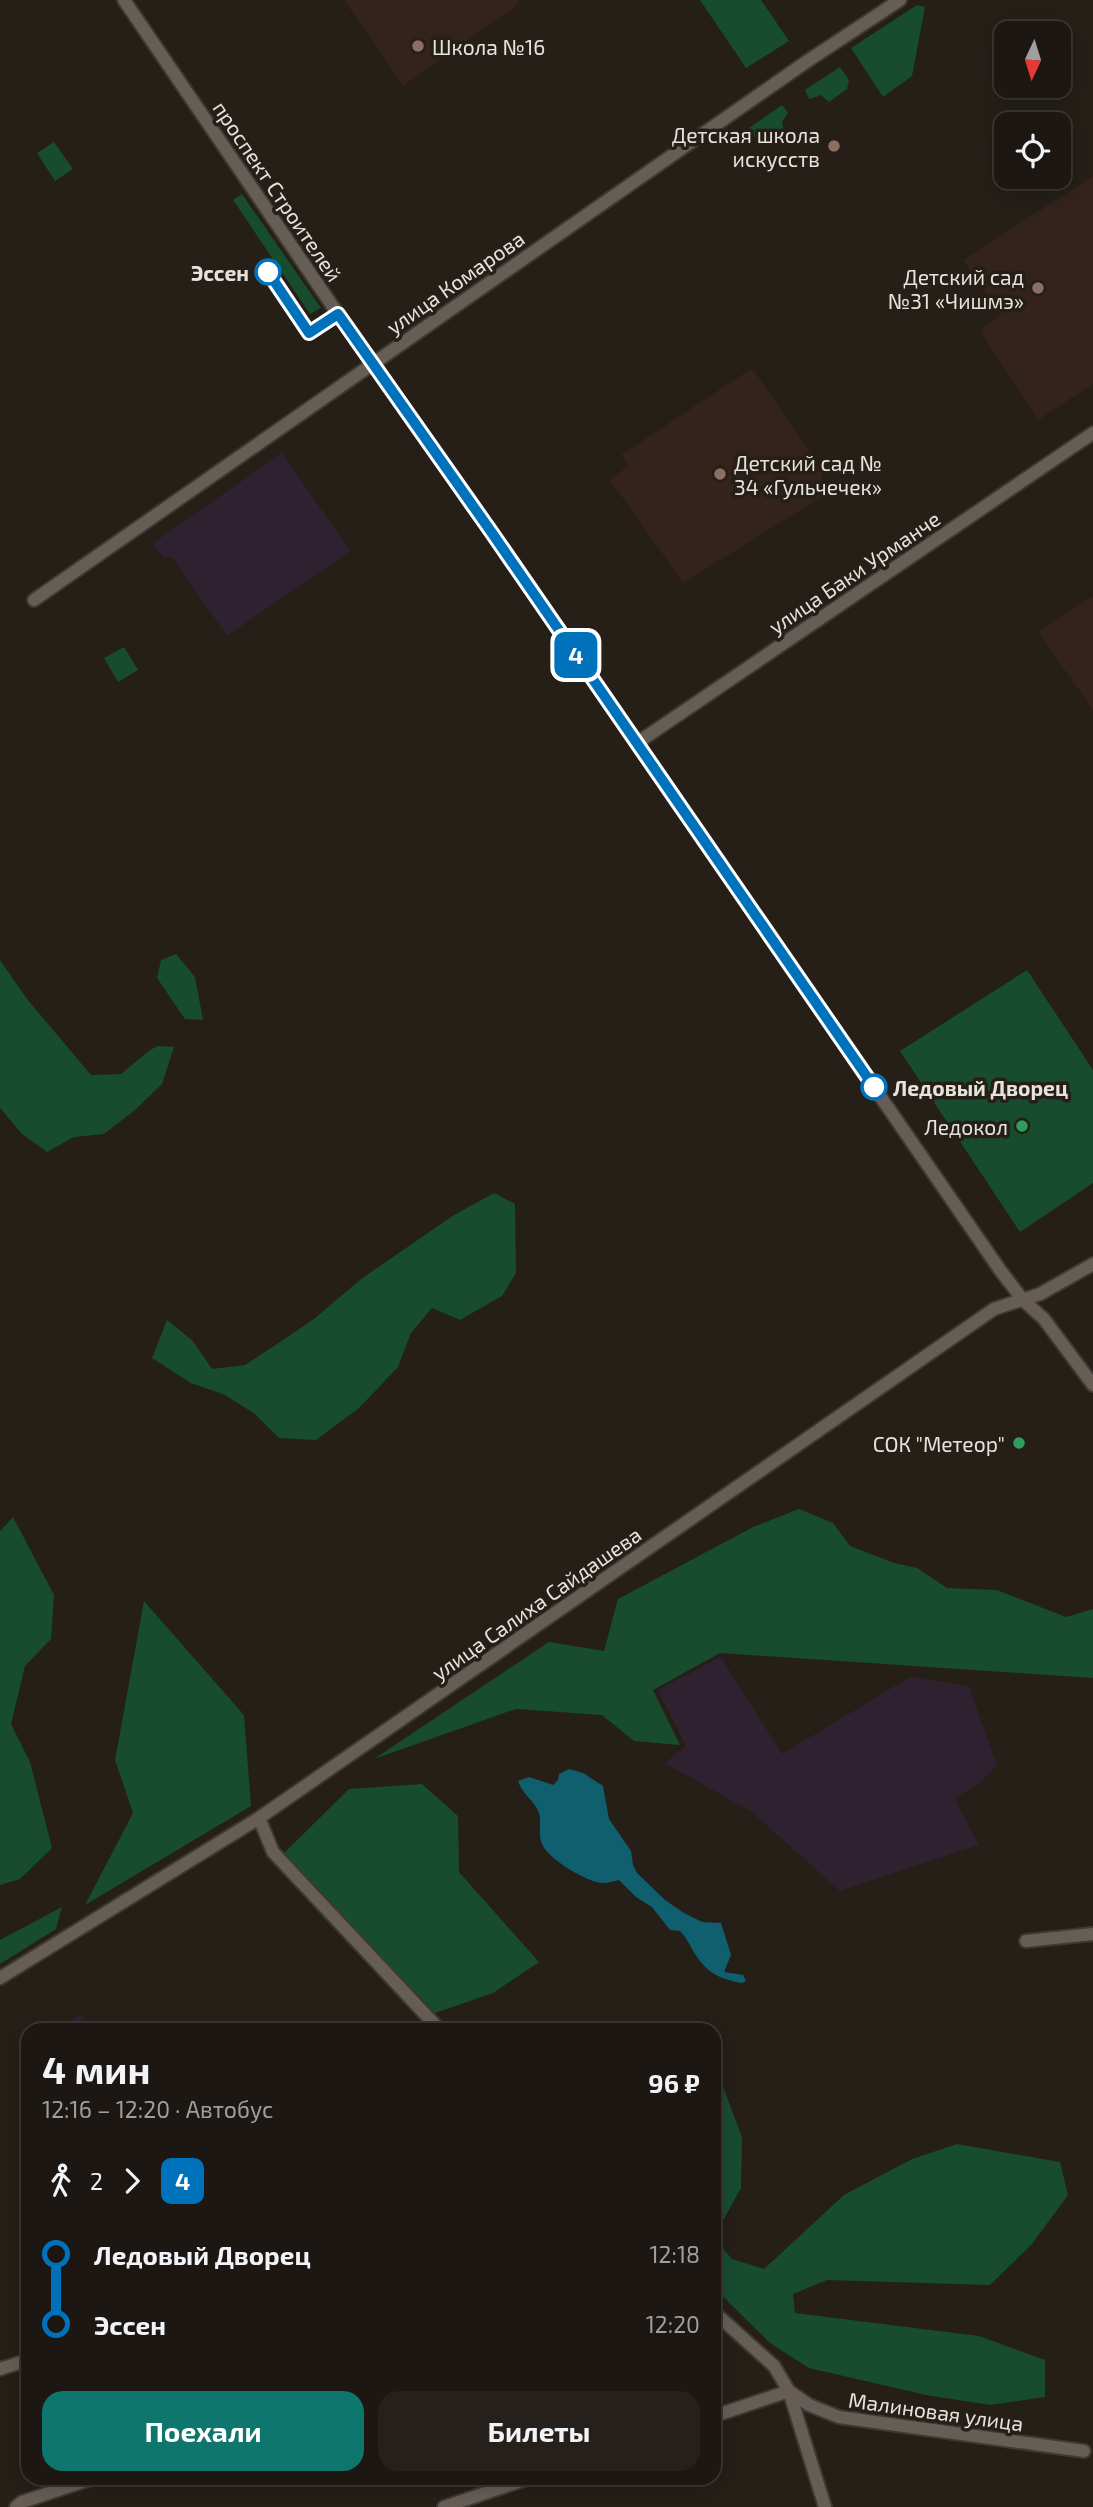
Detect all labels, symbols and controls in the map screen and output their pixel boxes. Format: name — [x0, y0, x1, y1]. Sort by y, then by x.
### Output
north arrow — [994, 21, 1071, 98]
map controls — [994, 21, 1071, 189]
place label: Школа №16 — [432, 34, 545, 59]
marker: Школа №16 — [410, 38, 426, 54]
street label: проспект Строителей — [208, 96, 348, 286]
button: locate — [994, 112, 1071, 189]
place label: Детская школа искусств — [672, 122, 820, 172]
marker: Детская школа искусств — [826, 138, 842, 154]
street label: улица Комарова — [381, 225, 529, 340]
marker: Эссен — [255, 259, 281, 285]
place label: Эссен — [191, 260, 249, 285]
place label: Детский сад №31 «Чишмэ» — [888, 264, 1024, 313]
marker: Детский сад №31 «Чишмэ» — [1030, 280, 1046, 296]
place label: Детский сад № 34 «Гульчечек» — [734, 450, 882, 500]
marker: Детский сад № 34 «Гульчечек» — [712, 466, 728, 482]
street label: улица Баки Урманче — [764, 505, 945, 639]
line badge: 4 — [553, 632, 599, 678]
text: 4 — [568, 640, 584, 669]
marker: Ледовый Дворец — [861, 1074, 887, 1100]
place label: Ледовый Дворец — [893, 1075, 1068, 1100]
place label: Ледокол — [924, 1114, 1008, 1139]
marker: Ледокол — [1014, 1118, 1030, 1134]
place label: СОК "Метеор" — [873, 1431, 1005, 1456]
marker: СОК "Метеор" — [1011, 1435, 1027, 1451]
street label: улица Салиха Сайдашева — [427, 1521, 646, 1686]
text: 4 мин — [42, 2046, 150, 2092]
text: 96 ₽ — [648, 2067, 700, 2098]
text: 12:16 – 12:20 · Автобус — [42, 2095, 273, 2123]
icon: walk — [42, 2162, 80, 2200]
icon: forward — [113, 2162, 151, 2200]
text: 4 — [175, 2166, 190, 2195]
text: 2 — [90, 2167, 103, 2195]
text: Ледовый Дворец — [94, 2239, 311, 2270]
text: 12:18 — [649, 2240, 700, 2268]
text: Эссен — [94, 2309, 166, 2340]
text: 12:20 — [646, 2310, 700, 2338]
street label: Малиновая улица — [847, 2386, 1025, 2437]
button: Поехали — [42, 2391, 364, 2471]
button: Билеты — [378, 2391, 700, 2471]

